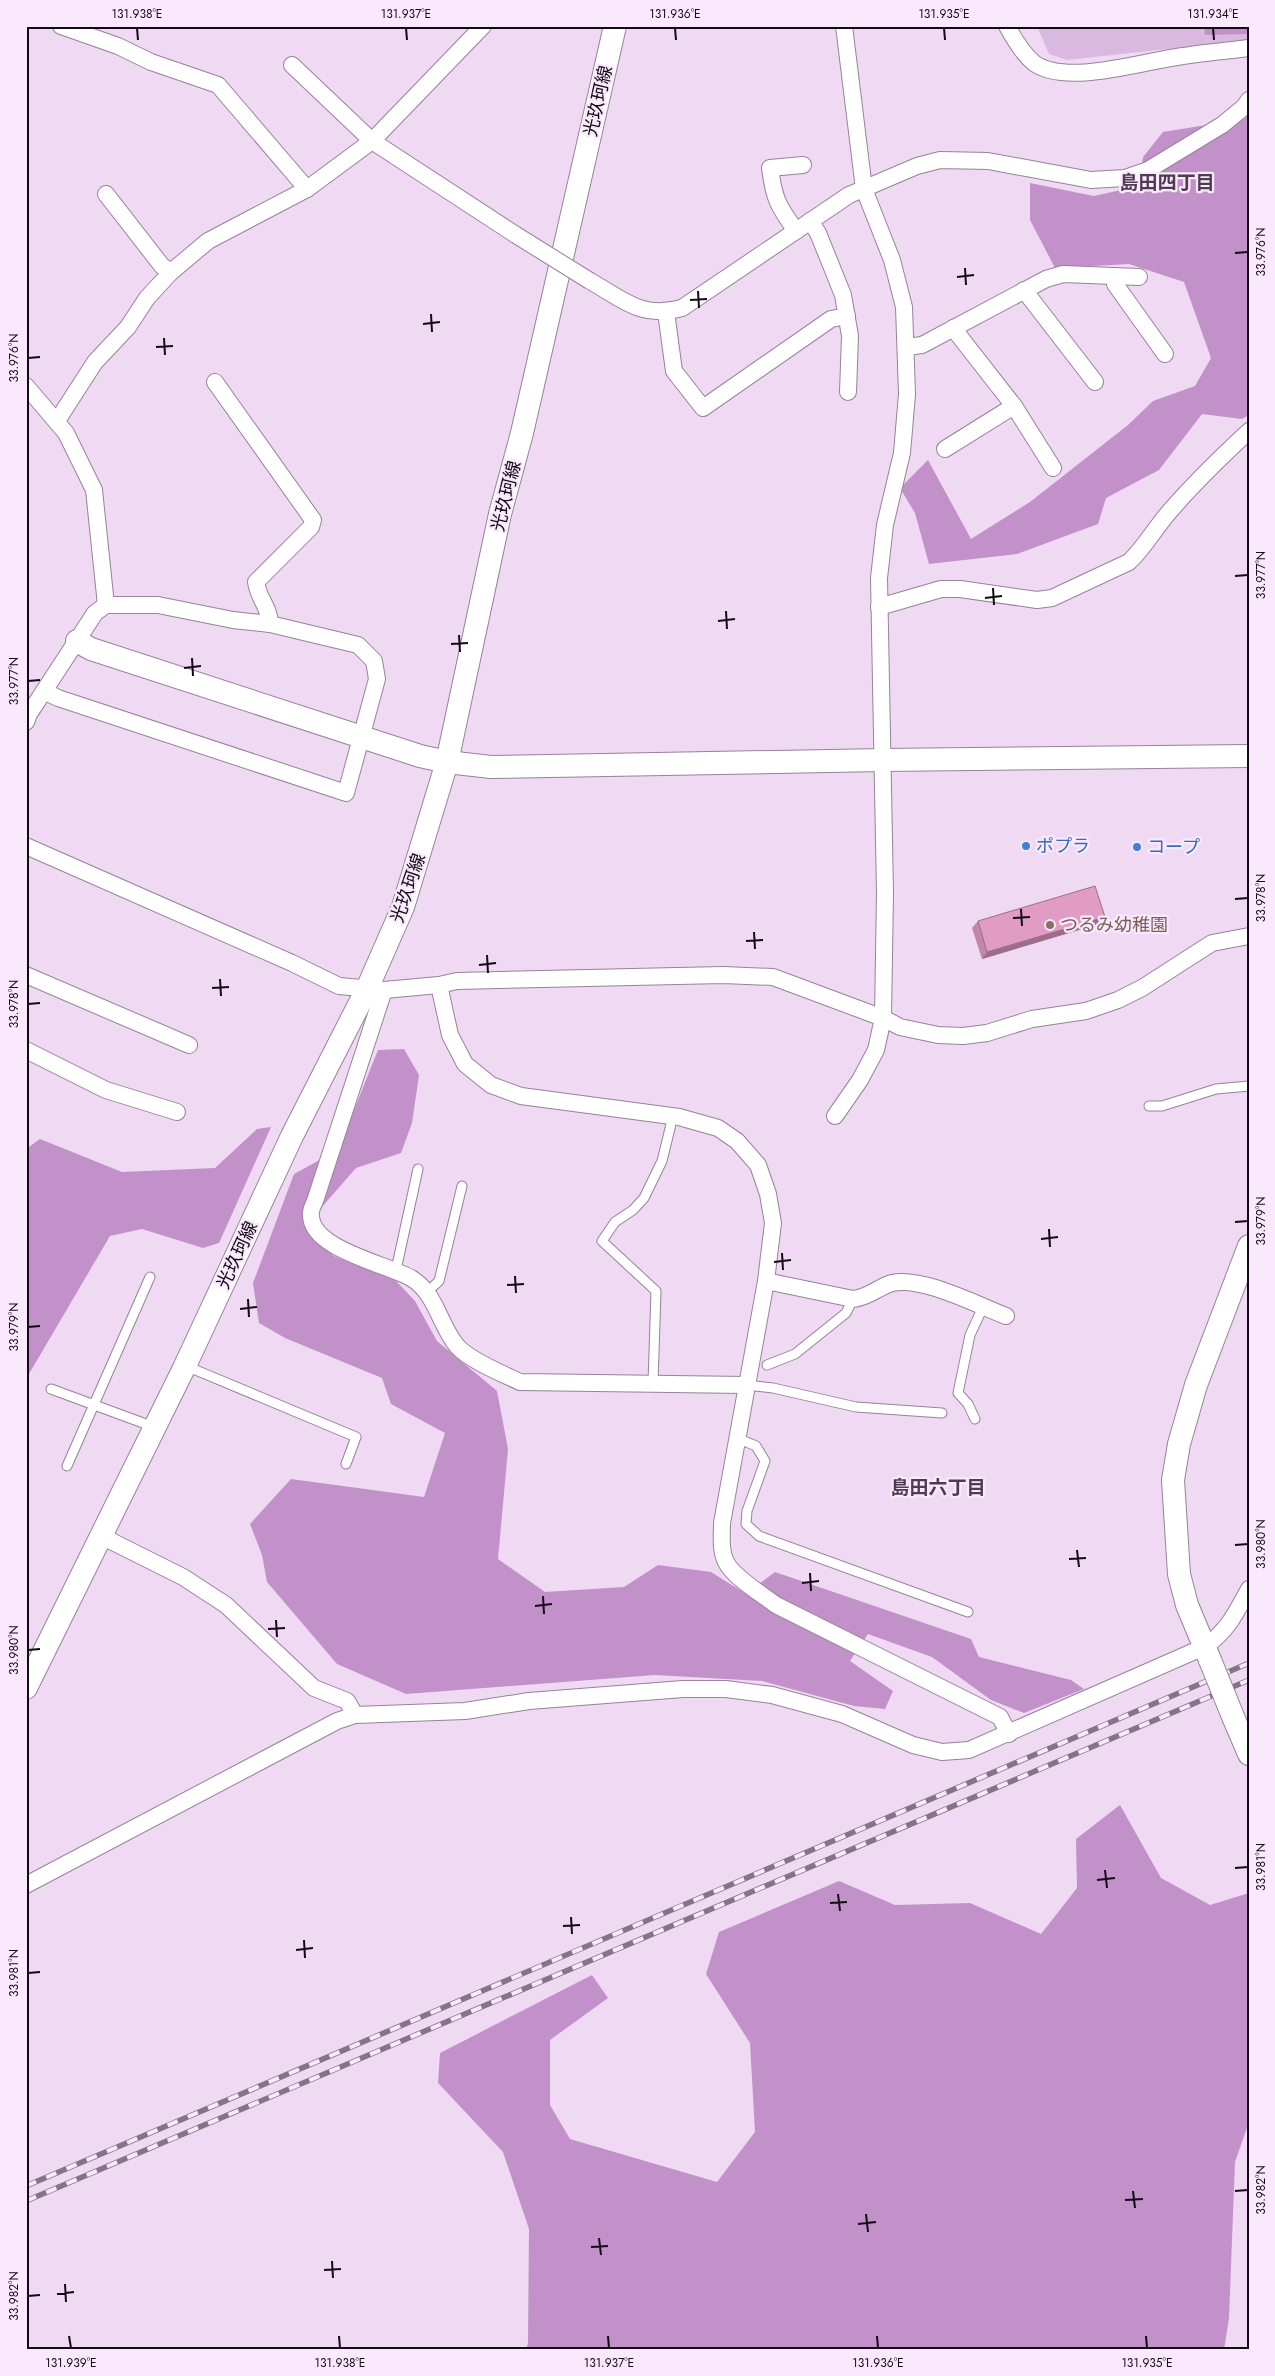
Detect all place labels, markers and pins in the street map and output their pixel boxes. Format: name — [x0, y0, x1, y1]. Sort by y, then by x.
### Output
place label: ポプラ — [1036, 833, 1090, 859]
place label: コープ — [1147, 834, 1200, 860]
marker: ポプラ — [1020, 840, 1032, 852]
marker: コープ — [1131, 841, 1143, 853]
place label: つるみ幼稚園 — [1060, 912, 1168, 938]
marker: つるみ幼稚園 — [1044, 919, 1056, 931]

